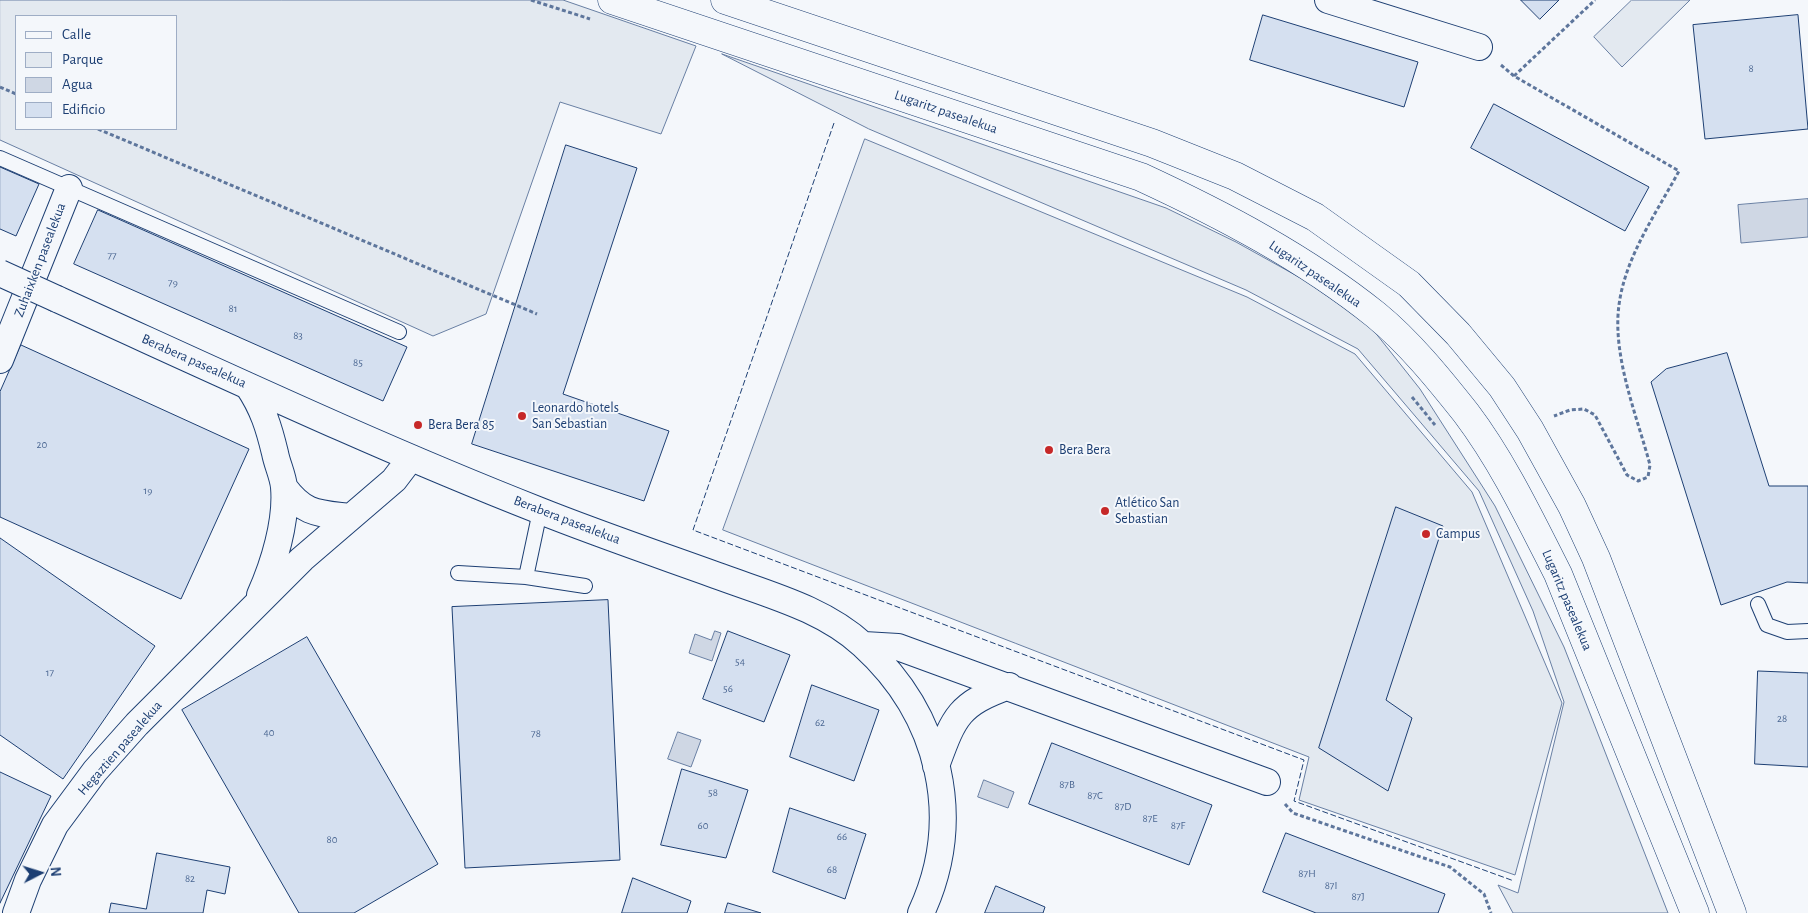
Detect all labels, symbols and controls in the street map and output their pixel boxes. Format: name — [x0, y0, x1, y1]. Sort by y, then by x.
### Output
legend — [15, 15, 178, 130]
text: Calle — [62, 27, 91, 42]
text: Parque — [62, 52, 103, 67]
house number: 8 — [1748, 62, 1754, 76]
text: Agua — [62, 77, 93, 92]
street label: Lugaritz pasealekua — [892, 86, 1000, 138]
text: Edificio — [62, 102, 105, 117]
street label: Zuhaixken pasealekua — [10, 200, 70, 320]
street label: Lugaritz pasealekua — [1266, 237, 1364, 311]
house number: 77 — [107, 249, 117, 263]
house number: 79 — [168, 276, 178, 290]
house number: 81 — [229, 302, 237, 316]
house number: 83 — [293, 329, 303, 343]
street label: Berabera pasealekua — [139, 330, 249, 392]
house number: 85 — [353, 356, 363, 370]
place label: Leonardo hotels San Sebastian — [532, 400, 619, 432]
marker: Leonardo hotels San Sebastian — [516, 410, 528, 422]
place label: Bera Bera 85 — [428, 417, 494, 433]
marker: Bera Bera 85 — [412, 419, 424, 431]
house number: 20 — [37, 438, 47, 452]
place label: Bera Bera — [1059, 442, 1111, 458]
marker: Bera Bera — [1043, 444, 1055, 456]
house number: 19 — [144, 484, 152, 498]
street label: Berabera pasealekua — [511, 492, 623, 548]
place label: Atlético San Sebastian — [1115, 495, 1179, 528]
marker: Atlético San Sebastian — [1099, 505, 1111, 517]
place label: Campus — [1436, 526, 1480, 542]
marker: Campus — [1420, 528, 1432, 540]
street label: Lugaritz pasealekua — [1538, 547, 1596, 653]
house number: 54 — [735, 655, 745, 669]
house number: 17 — [46, 666, 54, 680]
house number: 56 — [723, 682, 733, 696]
street label: Hegaztien pasealekua — [74, 697, 166, 799]
house number: 28 — [1777, 712, 1787, 726]
house number: 62 — [815, 716, 825, 730]
house number: 40 — [263, 726, 275, 740]
house number: 78 — [531, 727, 541, 741]
house number: 87B — [1059, 778, 1075, 792]
house number: 58 — [708, 786, 718, 800]
house number: 87C — [1087, 789, 1103, 803]
house number: 87D — [1115, 800, 1131, 814]
house number: 87E — [1142, 812, 1158, 826]
house number: 60 — [698, 819, 708, 833]
house number: 87F — [1171, 819, 1185, 833]
house number: 66 — [837, 830, 847, 844]
house number: 80 — [326, 833, 338, 847]
north arrow — [15, 848, 65, 898]
house number: 68 — [827, 863, 837, 877]
text: N — [48, 866, 62, 877]
house number: 87H — [1298, 867, 1316, 881]
house number: 82 — [185, 872, 195, 886]
house number: 87I — [1325, 879, 1337, 893]
house number: 87J — [1351, 890, 1365, 904]

